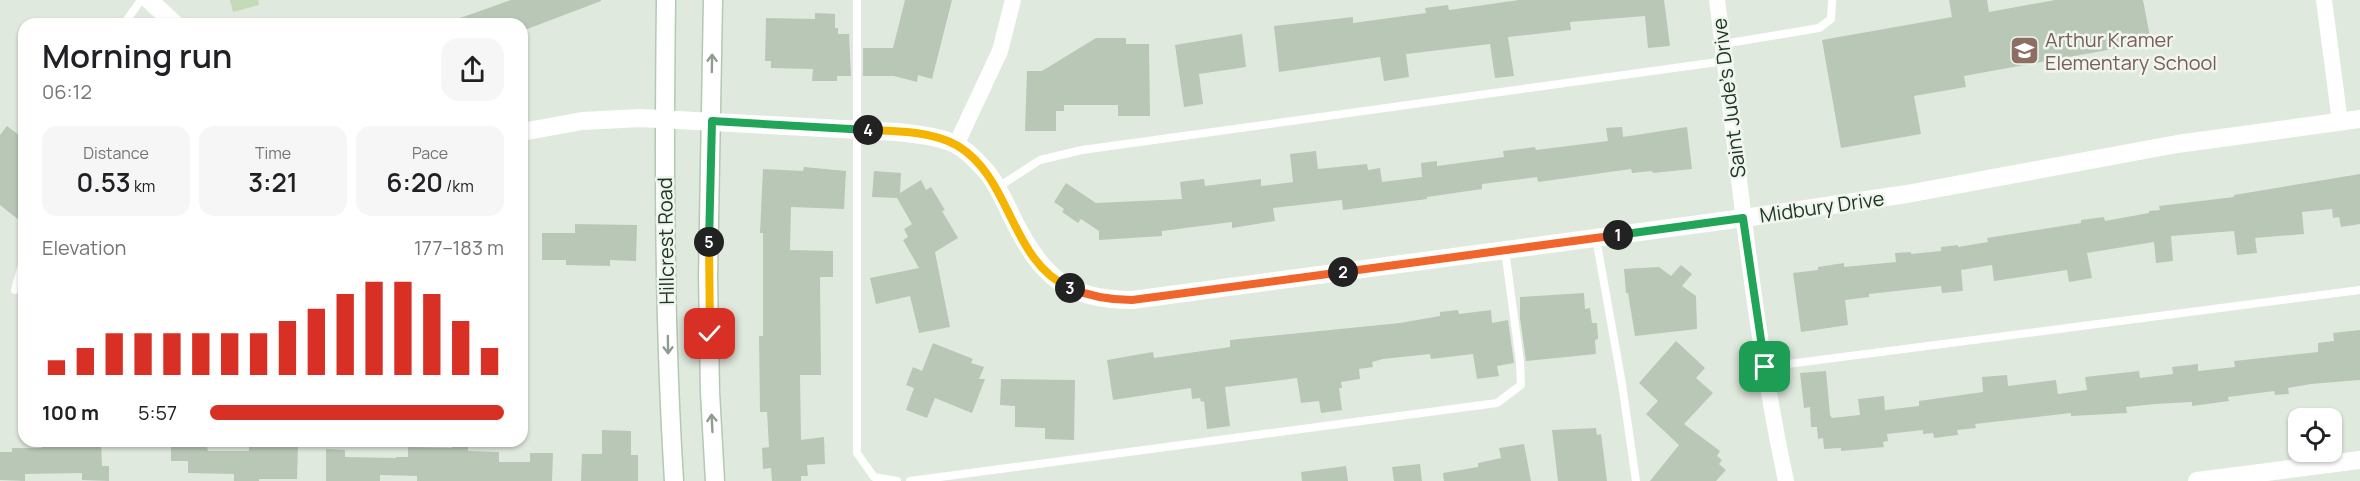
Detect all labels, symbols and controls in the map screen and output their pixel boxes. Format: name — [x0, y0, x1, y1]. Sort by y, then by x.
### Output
street label: Saint Jude's Drive — [1705, 17, 1752, 179]
place label: Arthur Kramer Elementary School — [2045, 26, 2217, 76]
text: Morning run — [42, 33, 232, 78]
school or university icon: Arthur Kramer Elementary School — [2008, 35, 2040, 67]
button: share — [441, 38, 504, 101]
one-way arrow — [707, 53, 718, 73]
text: 06:12 — [42, 78, 92, 105]
pin: 4 — [853, 115, 883, 145]
text: 4 — [863, 119, 873, 141]
text: Distance — [83, 142, 149, 164]
text: Time — [255, 142, 291, 164]
text: Pace — [412, 142, 448, 164]
text: 0.53 — [77, 164, 131, 200]
text: 3:21 — [248, 164, 298, 200]
text: 6:20 — [386, 164, 443, 200]
text: km — [131, 175, 155, 197]
text: /km — [443, 175, 474, 197]
street label: Hillcrest Road — [651, 177, 680, 305]
street label: Midbury Drive — [1758, 184, 1886, 229]
pin: 1 — [1603, 220, 1633, 250]
text: 1 — [1614, 224, 1622, 246]
pin: 5 — [694, 227, 724, 257]
text: 5 — [704, 231, 714, 253]
text: Elevation — [42, 234, 126, 261]
text: 177–183 m — [414, 234, 504, 261]
pin: 2 — [1328, 257, 1358, 287]
text: 2 — [1338, 261, 1348, 283]
pin: 3 — [1055, 273, 1085, 303]
text: 3 — [1065, 277, 1075, 299]
pin — [684, 308, 735, 359]
icon: check — [693, 317, 726, 350]
one-way arrow — [662, 335, 673, 355]
pin — [1739, 341, 1790, 392]
icon: arrive — [1748, 350, 1781, 383]
text: 100 m — [42, 399, 99, 426]
text: 5:57 — [138, 399, 177, 426]
map controls — [2288, 408, 2342, 462]
button: locate — [2288, 408, 2342, 462]
one-way arrow — [707, 413, 718, 433]

